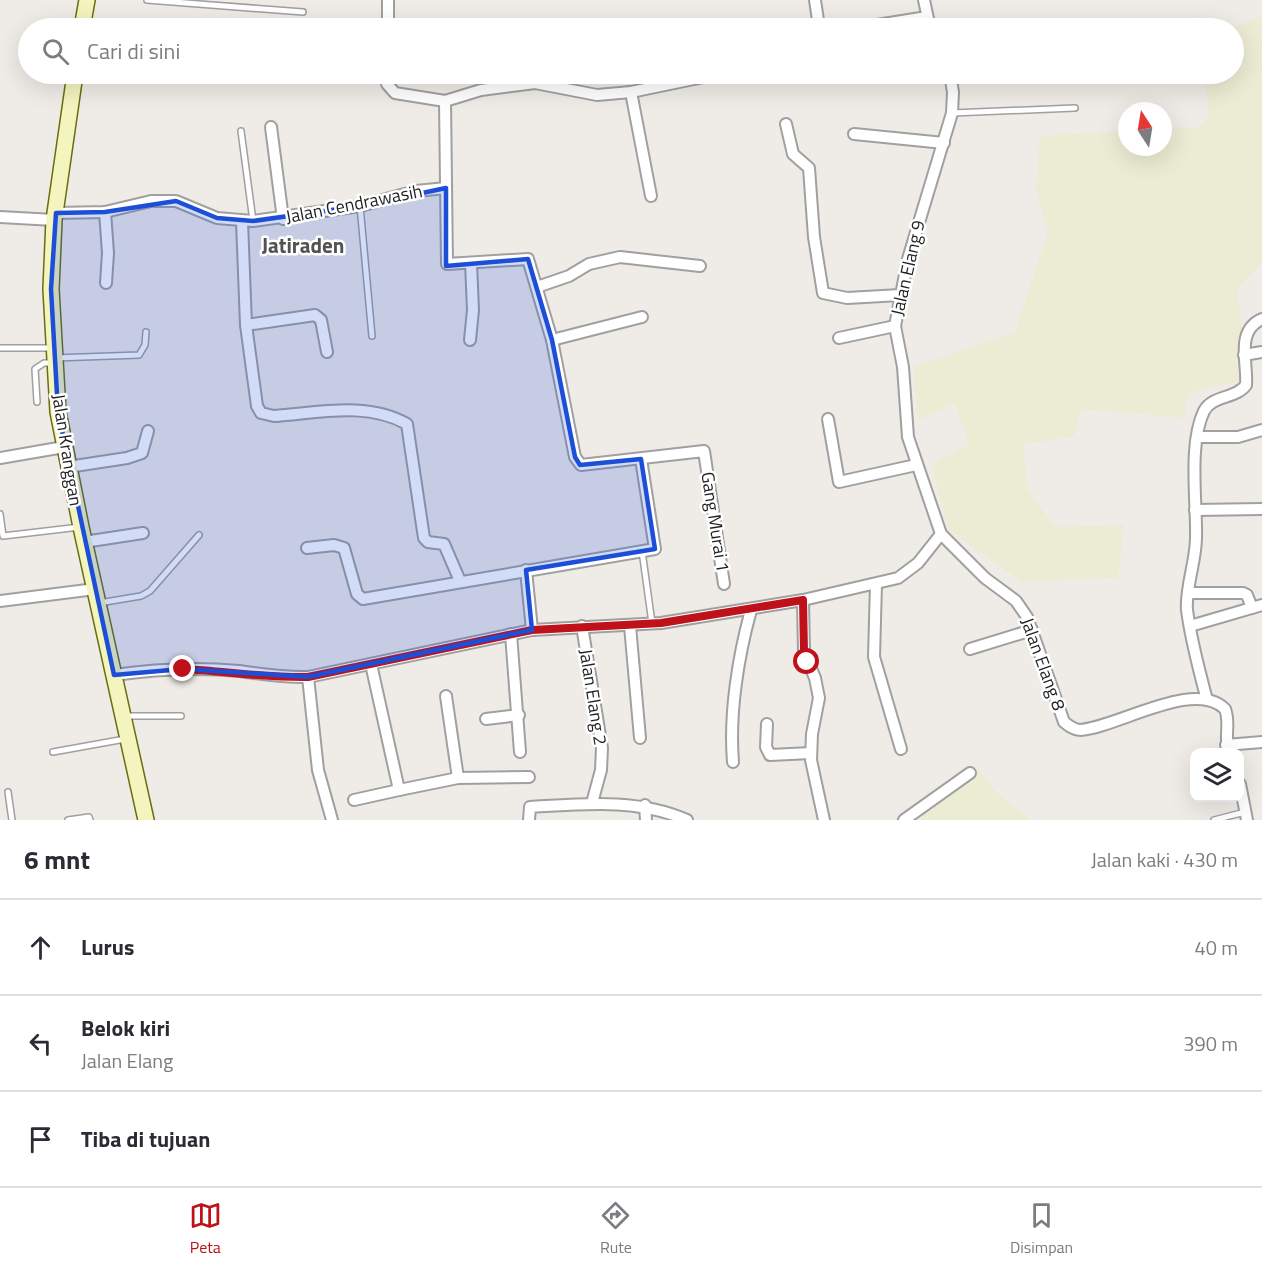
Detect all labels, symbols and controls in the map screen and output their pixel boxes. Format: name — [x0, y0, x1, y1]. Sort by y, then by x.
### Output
search box — [18, 18, 1244, 84]
text: Cari di sini — [87, 34, 180, 68]
icon: search — [39, 35, 72, 68]
north arrow — [1118, 102, 1172, 156]
street label: Jalan Cendrawasih — [283, 177, 425, 230]
street label: Jalan Elang 9 — [883, 218, 932, 318]
district label: Jatiraden — [262, 229, 344, 261]
street label: Jalan Kranggan — [45, 392, 90, 508]
street label: Gang Murai 1 — [694, 470, 737, 574]
street label: Jalan Elang 8 — [1014, 614, 1073, 714]
street label: Jalan Elang 2 — [573, 647, 614, 747]
route start — [793, 648, 819, 674]
route end — [169, 655, 195, 681]
map controls — [1190, 748, 1244, 802]
button: layers — [1190, 748, 1244, 802]
text: 6 mnt — [24, 840, 90, 879]
text: Jalan kaki · 430 m — [1091, 844, 1238, 875]
text: Lurus — [81, 930, 134, 964]
icon: ahead — [24, 931, 57, 964]
text: 40 m — [1194, 932, 1238, 963]
text: Belok kiri — [81, 1011, 170, 1045]
icon: left — [24, 1027, 57, 1060]
text: 390 m — [1183, 1028, 1238, 1059]
text: Jalan Elang — [81, 1045, 173, 1076]
text: Tiba di tujuan — [81, 1122, 210, 1156]
icon: arrive — [24, 1123, 57, 1156]
tab: Peta — [189, 1199, 222, 1259]
tab: Rute — [599, 1199, 632, 1259]
tab: Disimpan — [1010, 1199, 1073, 1259]

